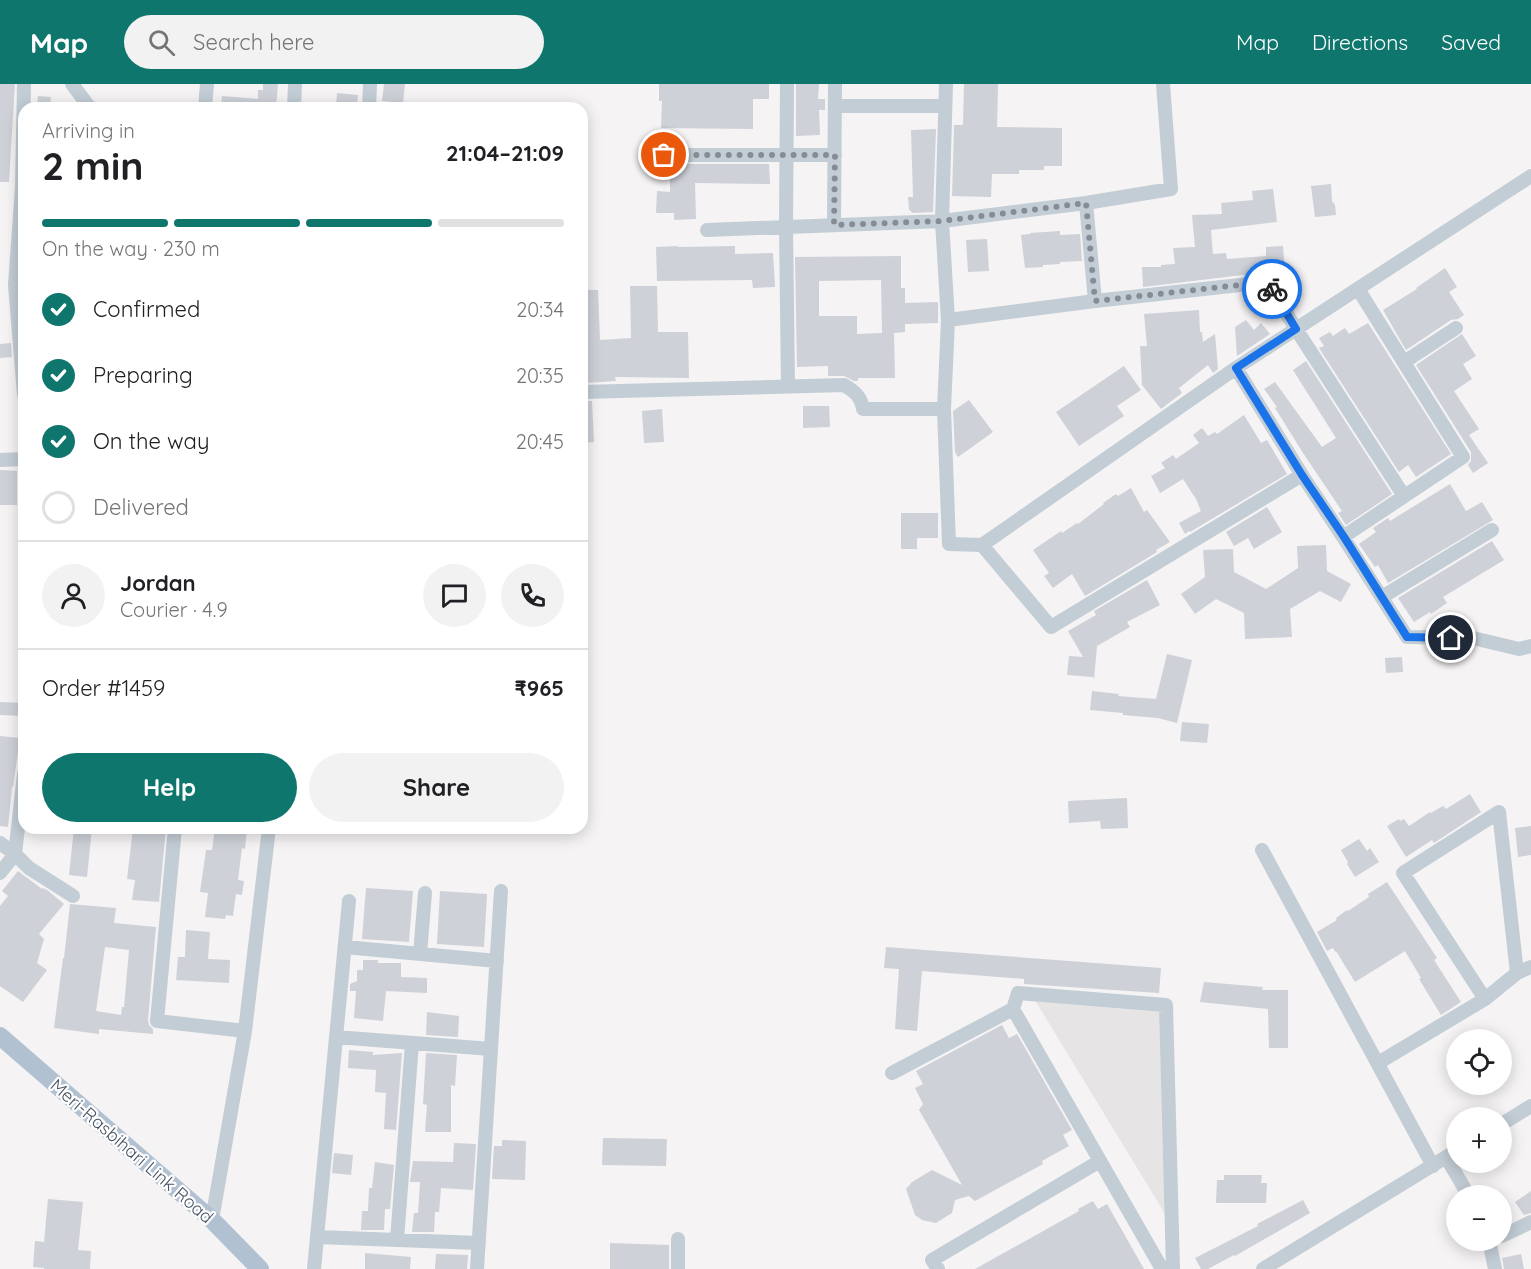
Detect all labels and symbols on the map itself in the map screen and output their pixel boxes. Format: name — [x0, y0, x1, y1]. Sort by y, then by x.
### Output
pin — [638, 129, 689, 180]
courier — [1242, 259, 1302, 319]
pin — [1425, 612, 1476, 663]
street label: Meri-Rasbihari Link Road — [46, 1074, 218, 1228]

